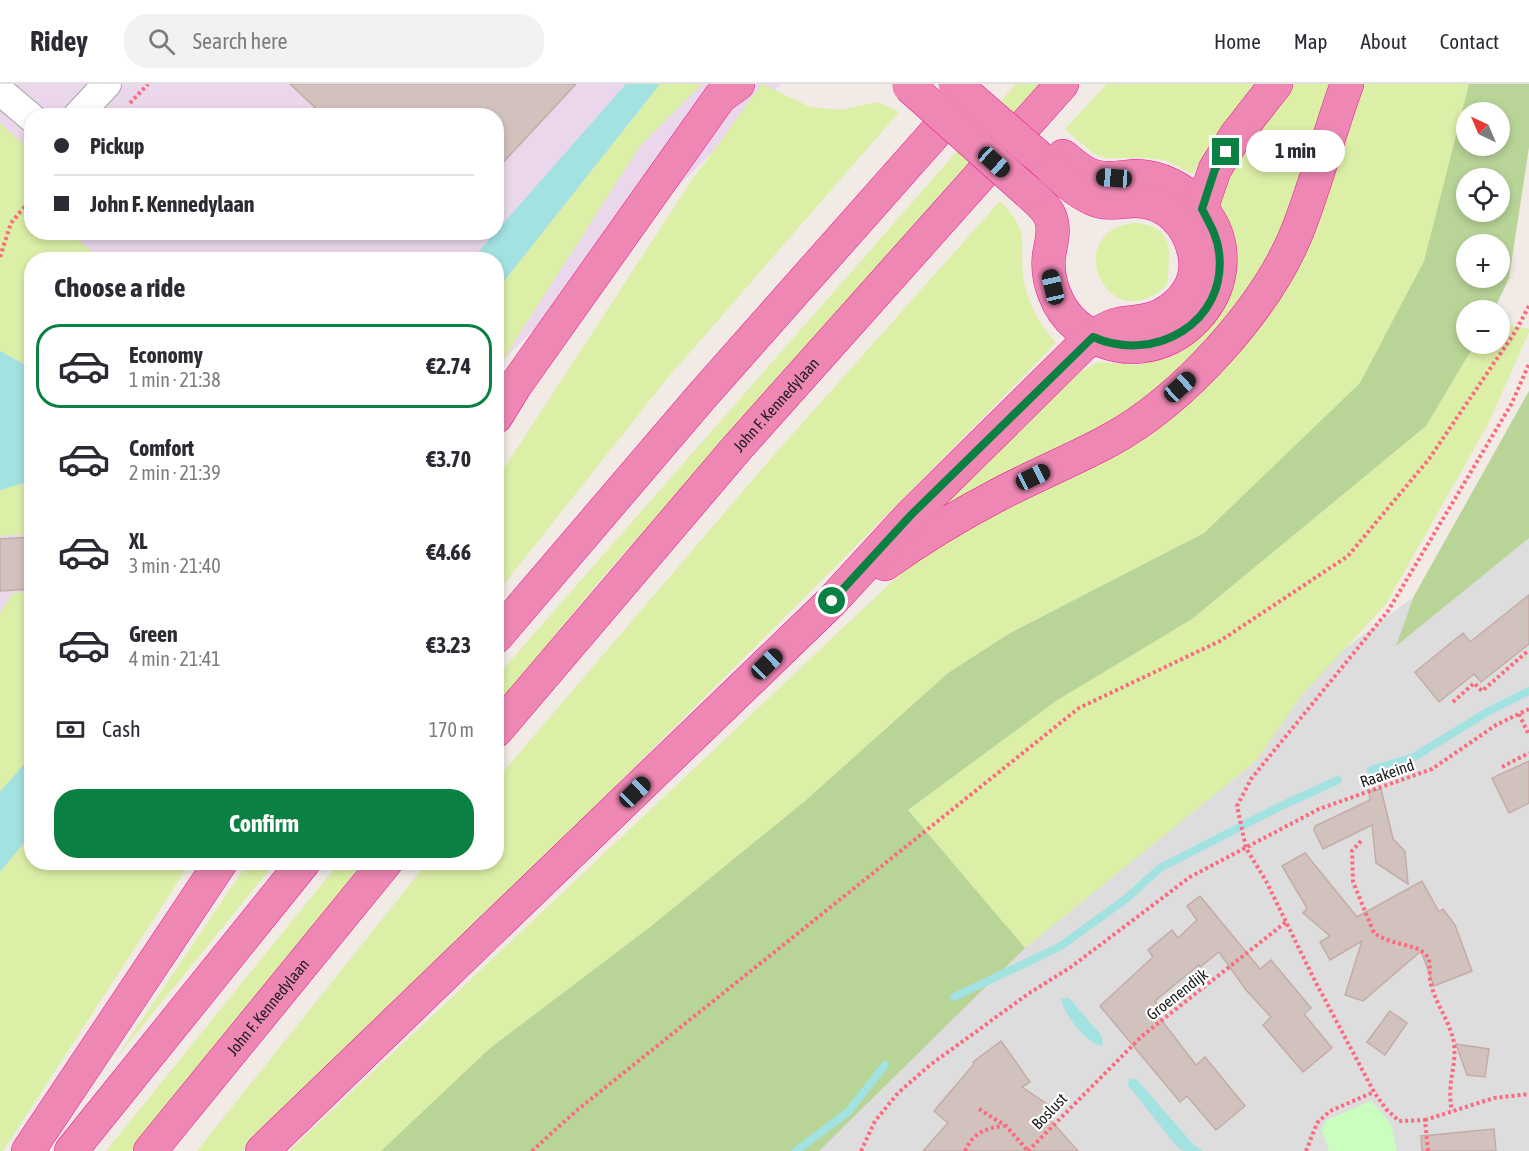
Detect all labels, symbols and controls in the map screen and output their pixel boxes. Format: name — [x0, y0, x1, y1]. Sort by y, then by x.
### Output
search box — [124, 14, 544, 68]
text: Ridey — [30, 25, 88, 57]
icon: search — [145, 25, 178, 58]
text: Search here — [193, 28, 288, 54]
text: Home — [1214, 29, 1261, 53]
text: Map — [1294, 29, 1328, 53]
text: About — [1361, 29, 1407, 53]
text: Contact — [1440, 29, 1499, 53]
north arrow — [1456, 102, 1510, 156]
map controls — [1456, 102, 1510, 354]
callout: 1 min — [1247, 131, 1346, 173]
text: Pickup — [90, 133, 145, 159]
route end — [1212, 138, 1239, 165]
text: 1 min — [1275, 139, 1316, 162]
car — [975, 143, 1013, 181]
car — [1095, 168, 1133, 188]
button: locate — [1456, 168, 1510, 222]
text: John F. Kennedylaan — [90, 191, 254, 217]
button: + — [1456, 234, 1510, 288]
car — [1040, 267, 1066, 307]
text: Choose a ride — [54, 272, 186, 303]
button: − — [1456, 300, 1510, 354]
icon: car — [57, 339, 111, 393]
text: Economy — [129, 342, 203, 368]
text: €2.74 — [426, 353, 471, 379]
street label: John F. Kennedylaan — [729, 354, 822, 455]
text: 1 min · 21:38 — [129, 368, 221, 391]
car — [1161, 368, 1199, 406]
icon: car — [57, 432, 111, 486]
text: Comfort — [129, 435, 194, 461]
text: €3.70 — [426, 446, 471, 472]
text: 2 min · 21:39 — [129, 461, 221, 484]
car — [1013, 461, 1053, 493]
icon: car — [57, 525, 111, 579]
text: XL — [129, 528, 147, 554]
text: €4.66 — [426, 539, 471, 565]
text: 3 min · 21:40 — [129, 554, 221, 577]
route start — [818, 587, 845, 614]
icon: car — [57, 618, 111, 672]
text: Green — [129, 621, 178, 647]
text: €3.23 — [426, 632, 471, 658]
car — [748, 645, 786, 683]
text: 4 min · 21:41 — [129, 647, 221, 670]
icon: cash — [54, 713, 87, 746]
text: Cash — [102, 716, 141, 742]
text: 170 m — [429, 718, 474, 741]
street label: Raakeind — [1358, 755, 1416, 791]
car — [616, 773, 654, 811]
button: Confirm — [54, 789, 474, 858]
street label: John F. Kennedylaan — [223, 955, 312, 1059]
street label: Groenendijk — [1143, 965, 1212, 1024]
street label: Boslust — [1028, 1089, 1071, 1133]

